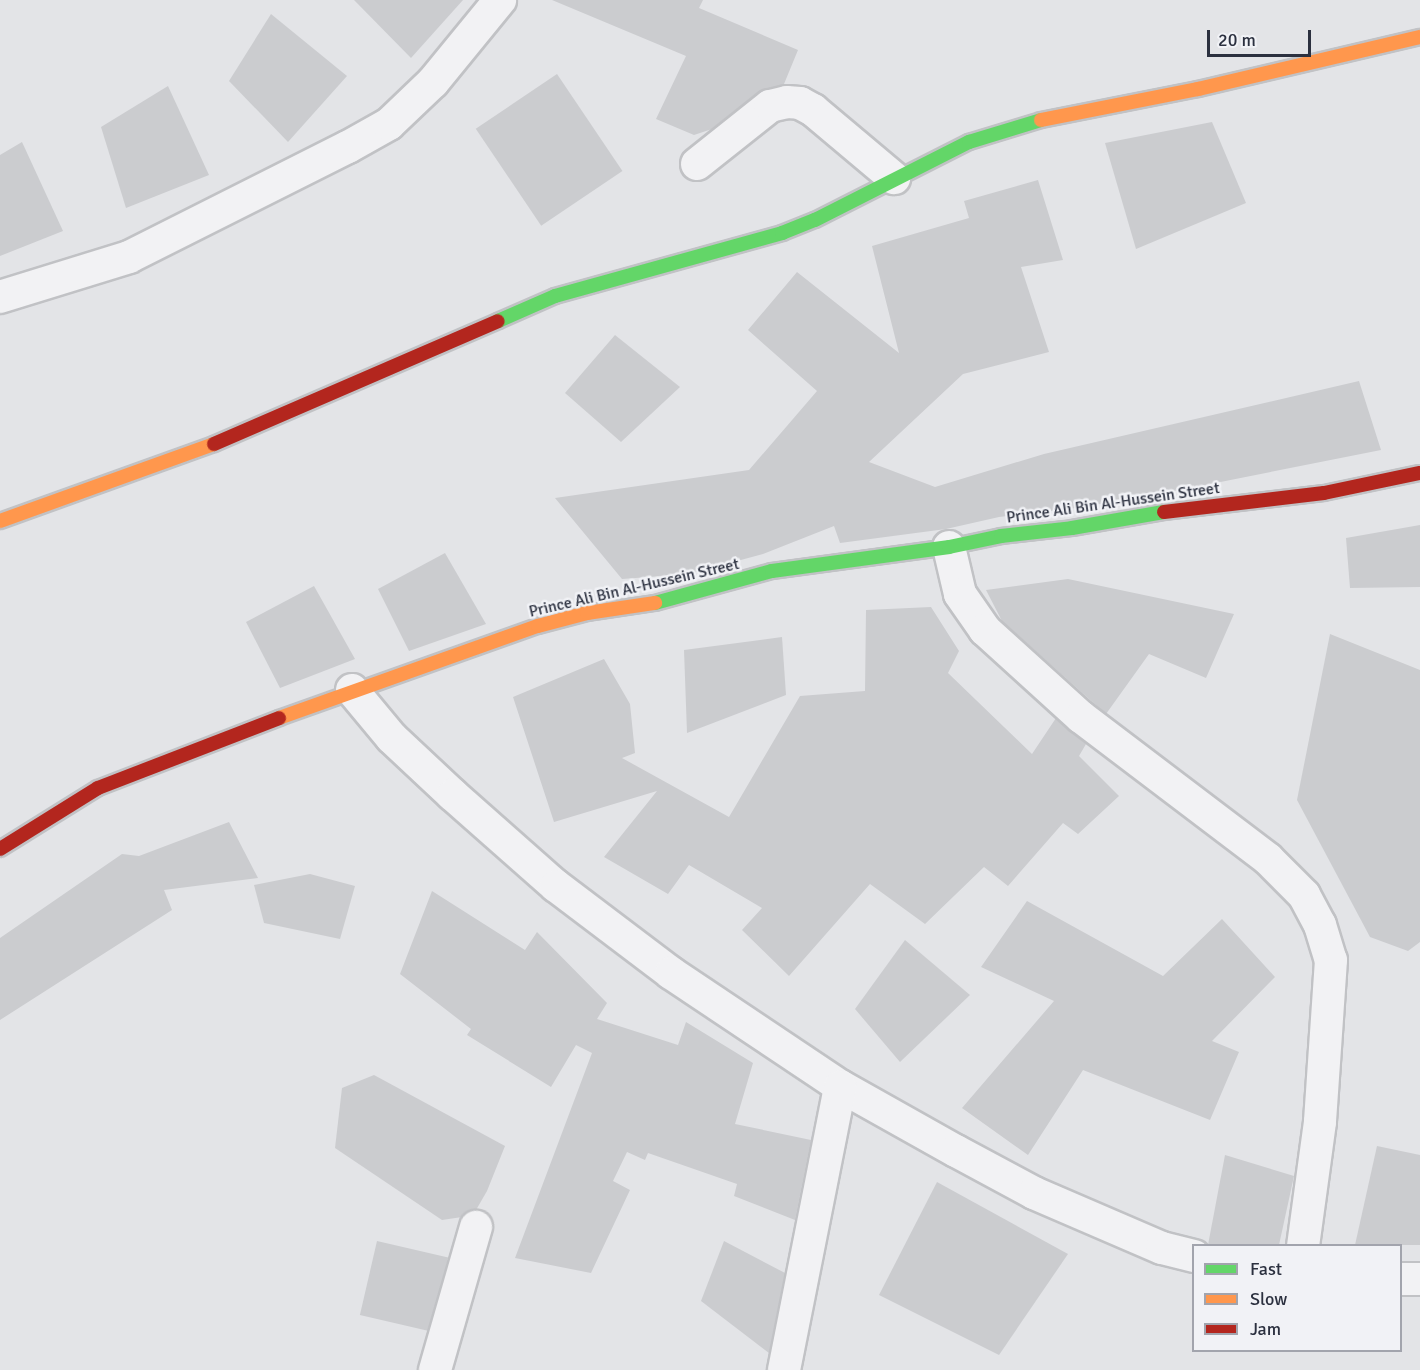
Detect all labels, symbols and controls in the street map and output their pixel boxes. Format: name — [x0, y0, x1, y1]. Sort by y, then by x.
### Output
scale bar — [1210, 18, 1314, 56]
text: 20 m — [1218, 29, 1256, 51]
street label: Prince Ali Bin Al-Hussein Street — [1005, 479, 1221, 527]
street label: Prince Ali Bin Al-Hussein Street — [527, 554, 741, 622]
legend — [1192, 1244, 1402, 1352]
text: Fast — [1250, 1258, 1282, 1280]
text: Slow — [1250, 1288, 1287, 1310]
text: Jam — [1250, 1318, 1281, 1340]

